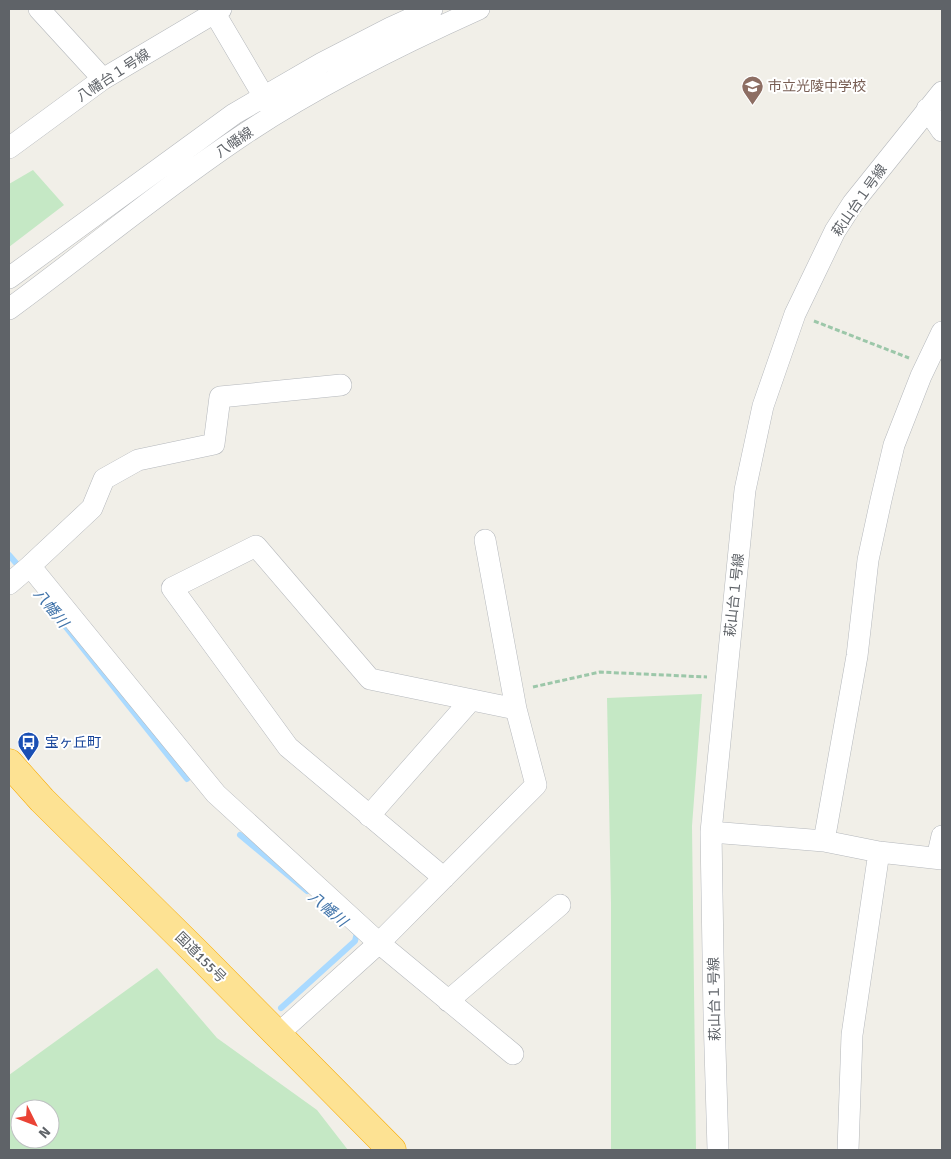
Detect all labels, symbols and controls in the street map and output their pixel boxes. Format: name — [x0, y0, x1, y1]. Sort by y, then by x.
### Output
street label: 八幡台１号線 — [73, 45, 153, 105]
school or university icon: 市立光陵中学校 — [740, 74, 764, 105]
place label: 市立光陵中学校 — [768, 78, 866, 95]
street label: 八幡線 — [212, 124, 256, 161]
street label: 萩山台１号線 — [828, 161, 890, 240]
street label: 萩山台１号線 — [722, 552, 747, 638]
water label: 八幡川 — [30, 585, 73, 633]
bus stop icon: 宝ヶ丘町 — [17, 730, 41, 761]
place label: 宝ヶ丘町 — [45, 734, 101, 751]
water label: 八幡川 — [305, 888, 353, 932]
street label: 国道155号 — [172, 928, 230, 986]
street label: 萩山台１号線 — [705, 957, 724, 1041]
north arrow — [10, 1099, 60, 1149]
text: N — [35, 1123, 54, 1142]

